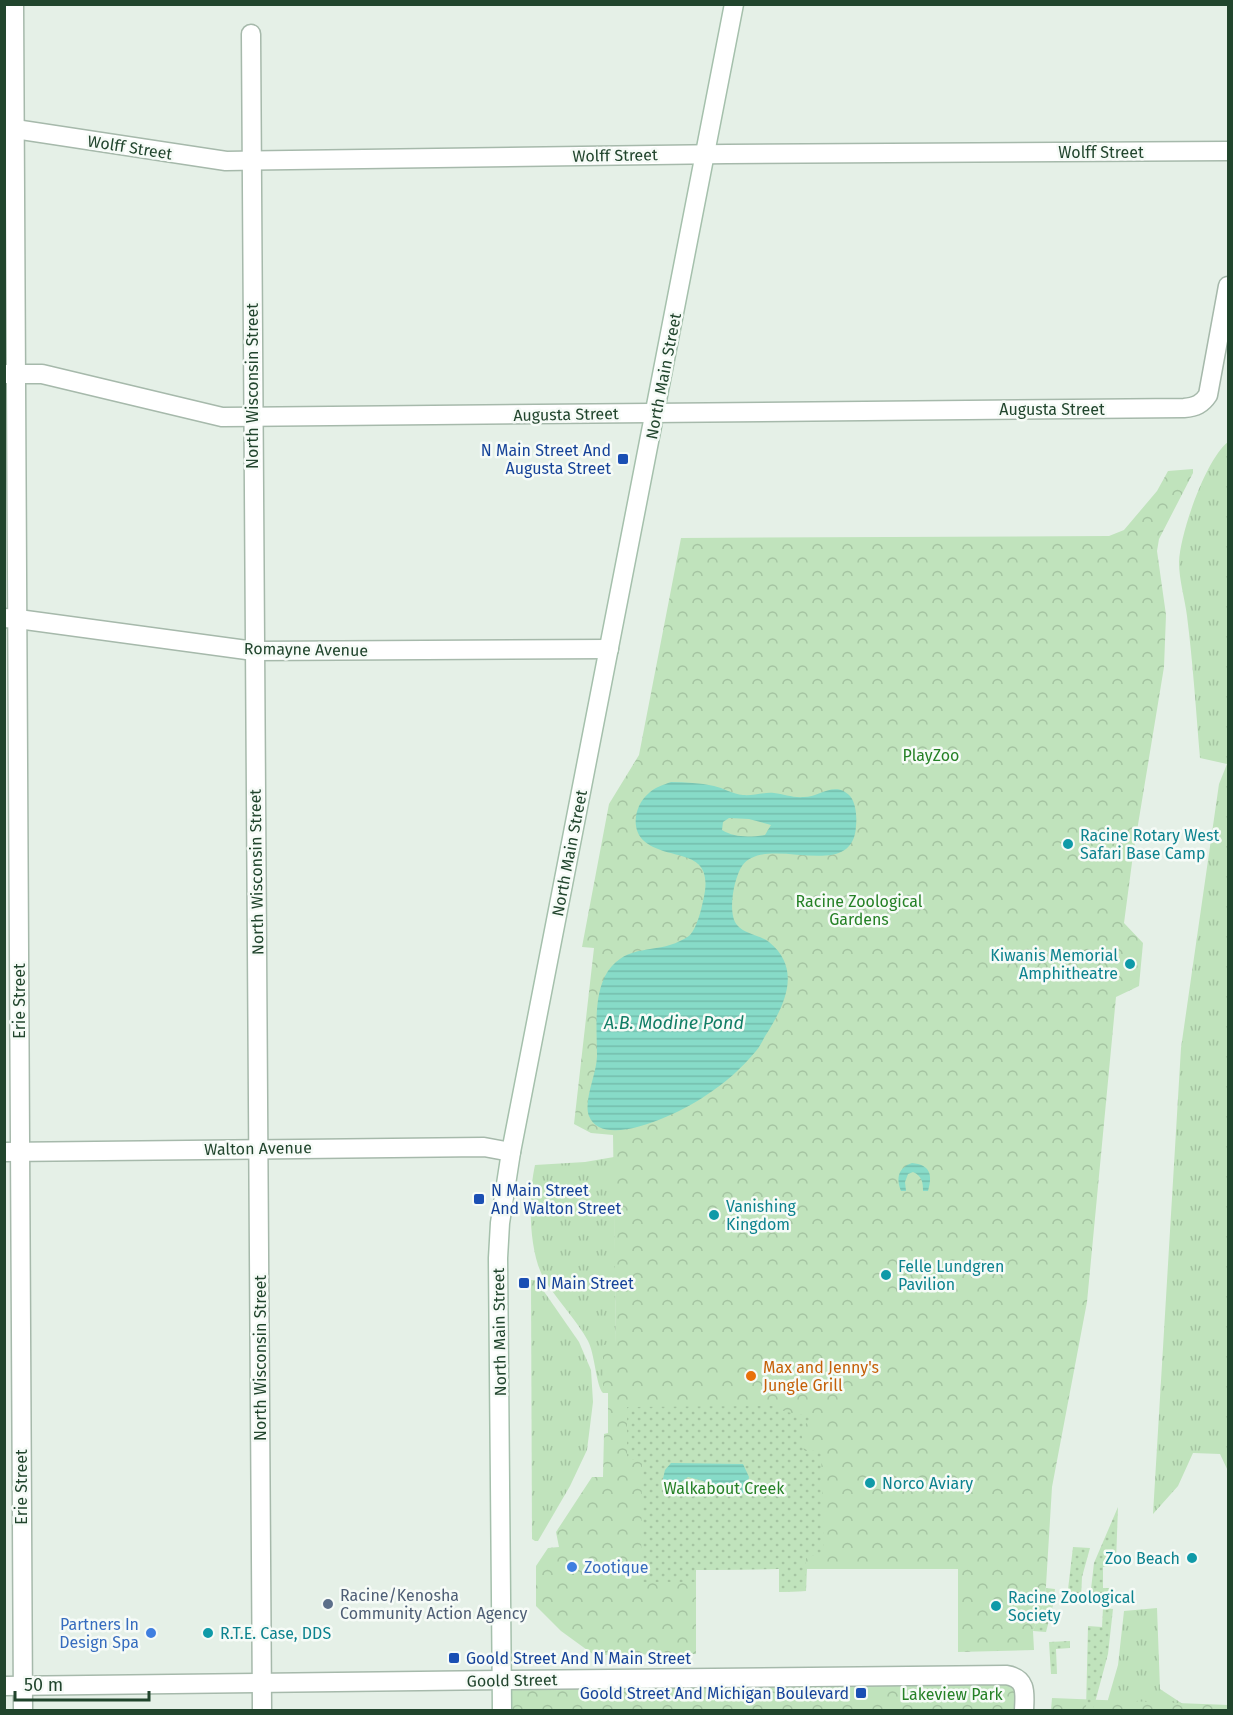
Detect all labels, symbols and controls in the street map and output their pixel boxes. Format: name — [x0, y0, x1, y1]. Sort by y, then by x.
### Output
street label: Wolff Street — [86, 131, 174, 164]
street label: Wolff Street — [1058, 143, 1144, 162]
street label: Wolff Street — [572, 145, 658, 166]
street label: North Wisconsin Street — [243, 303, 262, 469]
street label: North Main Street — [642, 311, 685, 441]
street label: Augusta Street — [999, 400, 1105, 419]
street label: Augusta Street — [513, 404, 619, 425]
place label: N Main Street And Augusta Street — [481, 441, 611, 478]
marker: N Main Street And Augusta Street — [616, 452, 630, 466]
street label: Romayne Avenue — [244, 639, 368, 660]
park label: PlayZoo — [903, 746, 959, 765]
street label: North Main Street — [548, 788, 591, 918]
street label: North Wisconsin Street — [246, 789, 267, 955]
place label: Racine Rotary West Safari Base Camp — [1080, 826, 1219, 863]
marker: Racine Rotary West Safari Base Camp — [1061, 837, 1075, 851]
park label: Racine Zoological Gardens — [796, 892, 923, 929]
place label: Kiwanis Memorial Amphitheatre — [990, 946, 1118, 983]
marker: Kiwanis Memorial Amphitheatre — [1123, 957, 1137, 971]
street label: Erie Street — [10, 963, 29, 1039]
water label: A.B. Modine Pond — [603, 1012, 744, 1034]
street label: Walton Avenue — [204, 1138, 312, 1159]
place label: N Main Street And Walton Street — [491, 1181, 621, 1218]
marker: N Main Street And Walton Street — [472, 1192, 486, 1206]
place label: Vanishing Kingdom — [726, 1197, 797, 1234]
marker: Vanishing Kingdom — [707, 1208, 721, 1222]
place label: Felle Lundgren Pavilion — [898, 1257, 1004, 1294]
street label: North Main Street — [489, 1267, 510, 1396]
marker: Felle Lundgren Pavilion — [879, 1268, 893, 1282]
place label: N Main Street — [536, 1274, 634, 1293]
street label: North Wisconsin Street — [251, 1275, 270, 1441]
marker: N Main Street — [517, 1276, 531, 1290]
place label: Max and Jenny's Jungle Grill — [763, 1358, 879, 1395]
marker: Max and Jenny's Jungle Grill — [744, 1369, 758, 1383]
street label: Erie Street — [12, 1449, 31, 1525]
place label: Norco Aviary — [882, 1474, 973, 1493]
marker: Norco Aviary — [863, 1476, 877, 1490]
park label: Walkabout Creek — [664, 1479, 785, 1498]
place label: Zoo Beach — [1105, 1549, 1180, 1568]
marker: Zoo Beach — [1185, 1551, 1199, 1565]
place label: Zootique — [584, 1558, 649, 1577]
marker: Zootique — [565, 1560, 579, 1574]
place label: Racine/Kenosha Community Action Agency — [340, 1586, 527, 1623]
place label: Racine Zoological Society — [1008, 1588, 1135, 1625]
marker: Racine/Kenosha Community Action Agency — [321, 1597, 335, 1611]
marker: Racine Zoological Society — [989, 1599, 1003, 1613]
place label: Partners In Design Spa — [59, 1615, 139, 1652]
place label: R.T.E. Case, DDS — [220, 1624, 331, 1643]
marker: Partners In Design Spa — [144, 1626, 158, 1640]
marker: R.T.E. Case, DDS — [201, 1626, 215, 1640]
place label: Goold Street And N Main Street — [466, 1649, 691, 1668]
marker: Goold Street And N Main Street — [447, 1651, 461, 1665]
scale bar — [15, 1664, 148, 1702]
street label: Goold Street — [467, 1670, 558, 1691]
text: 50 m — [24, 1674, 63, 1696]
place label: Goold Street And Michigan Boulevard — [580, 1684, 849, 1703]
park label: Lakeview Park — [901, 1685, 1004, 1704]
marker: Goold Street And Michigan Boulevard — [854, 1686, 868, 1700]

